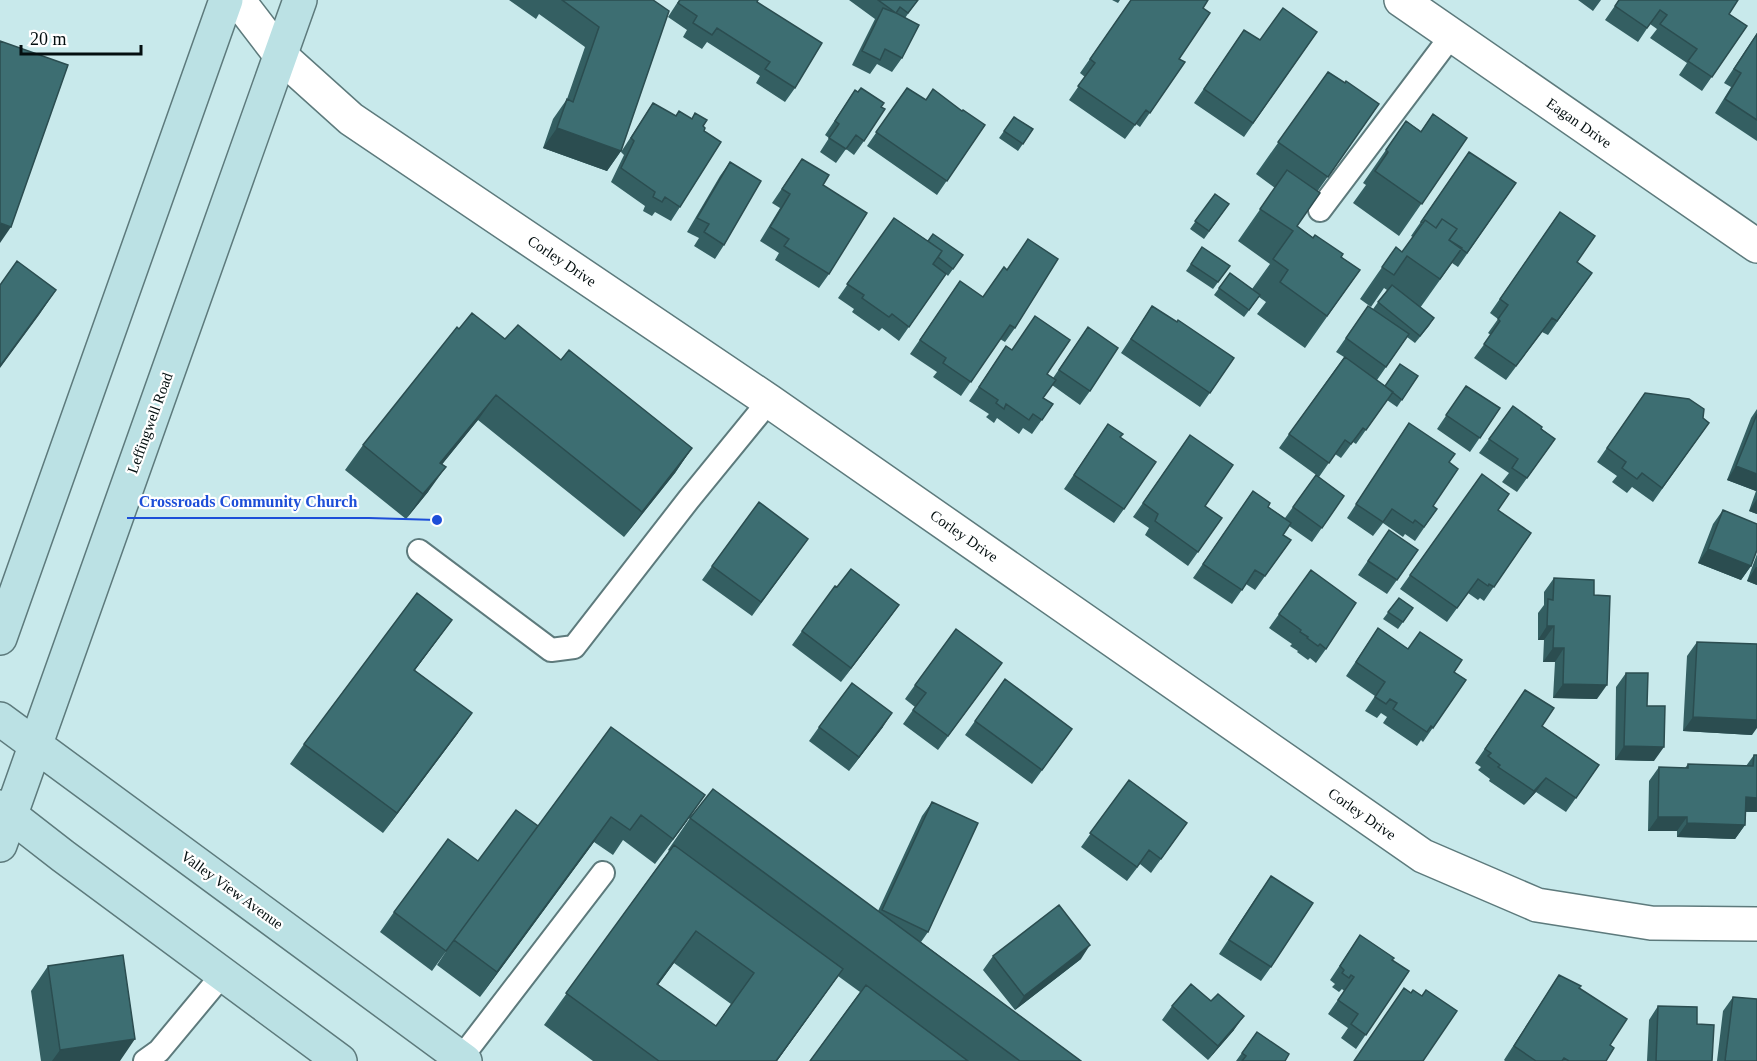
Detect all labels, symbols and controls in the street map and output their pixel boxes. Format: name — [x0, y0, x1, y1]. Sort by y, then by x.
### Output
scale bar — [21, 18, 141, 56]
text: 20 m — [30, 29, 67, 49]
street label: Eagan Drive — [1544, 95, 1615, 151]
street label: Corley Drive — [525, 232, 599, 290]
street label: Leffingwell Road — [124, 370, 176, 476]
callout: Crossroads Community Church — [127, 484, 369, 518]
text: Crossroads Community Church — [139, 493, 357, 511]
street label: Corley Drive — [927, 507, 1001, 565]
street label: Corley Drive — [1325, 785, 1399, 843]
street label: Valley View Avenue — [178, 848, 286, 932]

